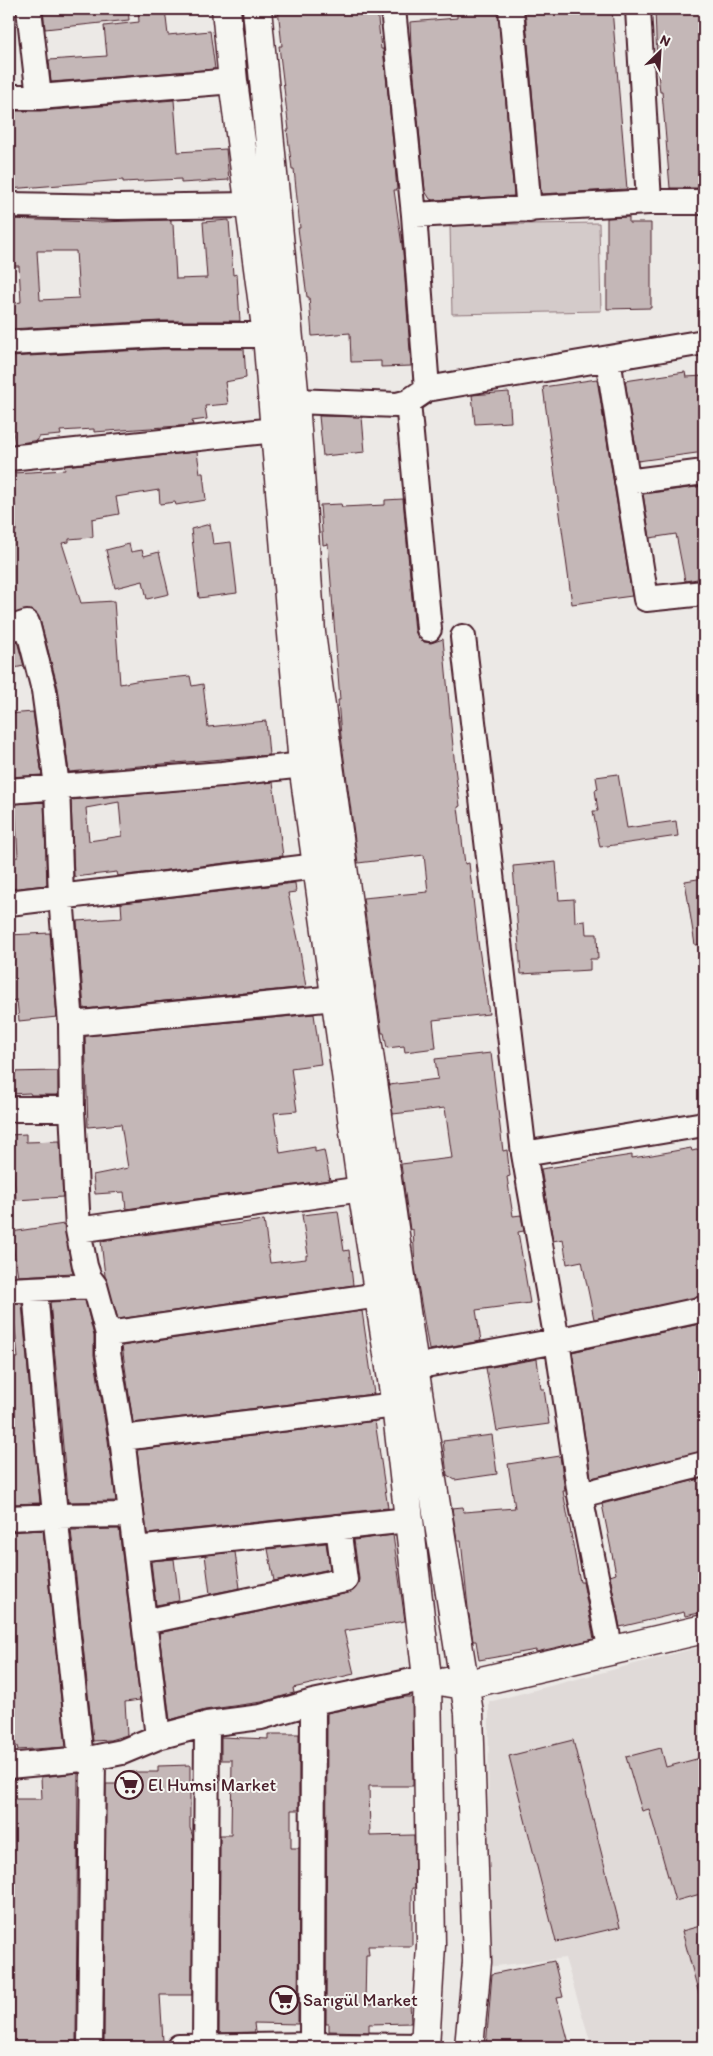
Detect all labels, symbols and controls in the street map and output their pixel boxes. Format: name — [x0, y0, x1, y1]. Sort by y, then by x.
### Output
north arrow — [636, 28, 686, 78]
text: N — [657, 31, 673, 50]
supermarket icon: El Humsi Market — [114, 1770, 144, 1800]
place label: El Humsi Market — [148, 1774, 277, 1796]
supermarket icon: Sarıgül Market — [269, 1985, 299, 2015]
place label: Sarıgül Market — [303, 1989, 418, 2011]

